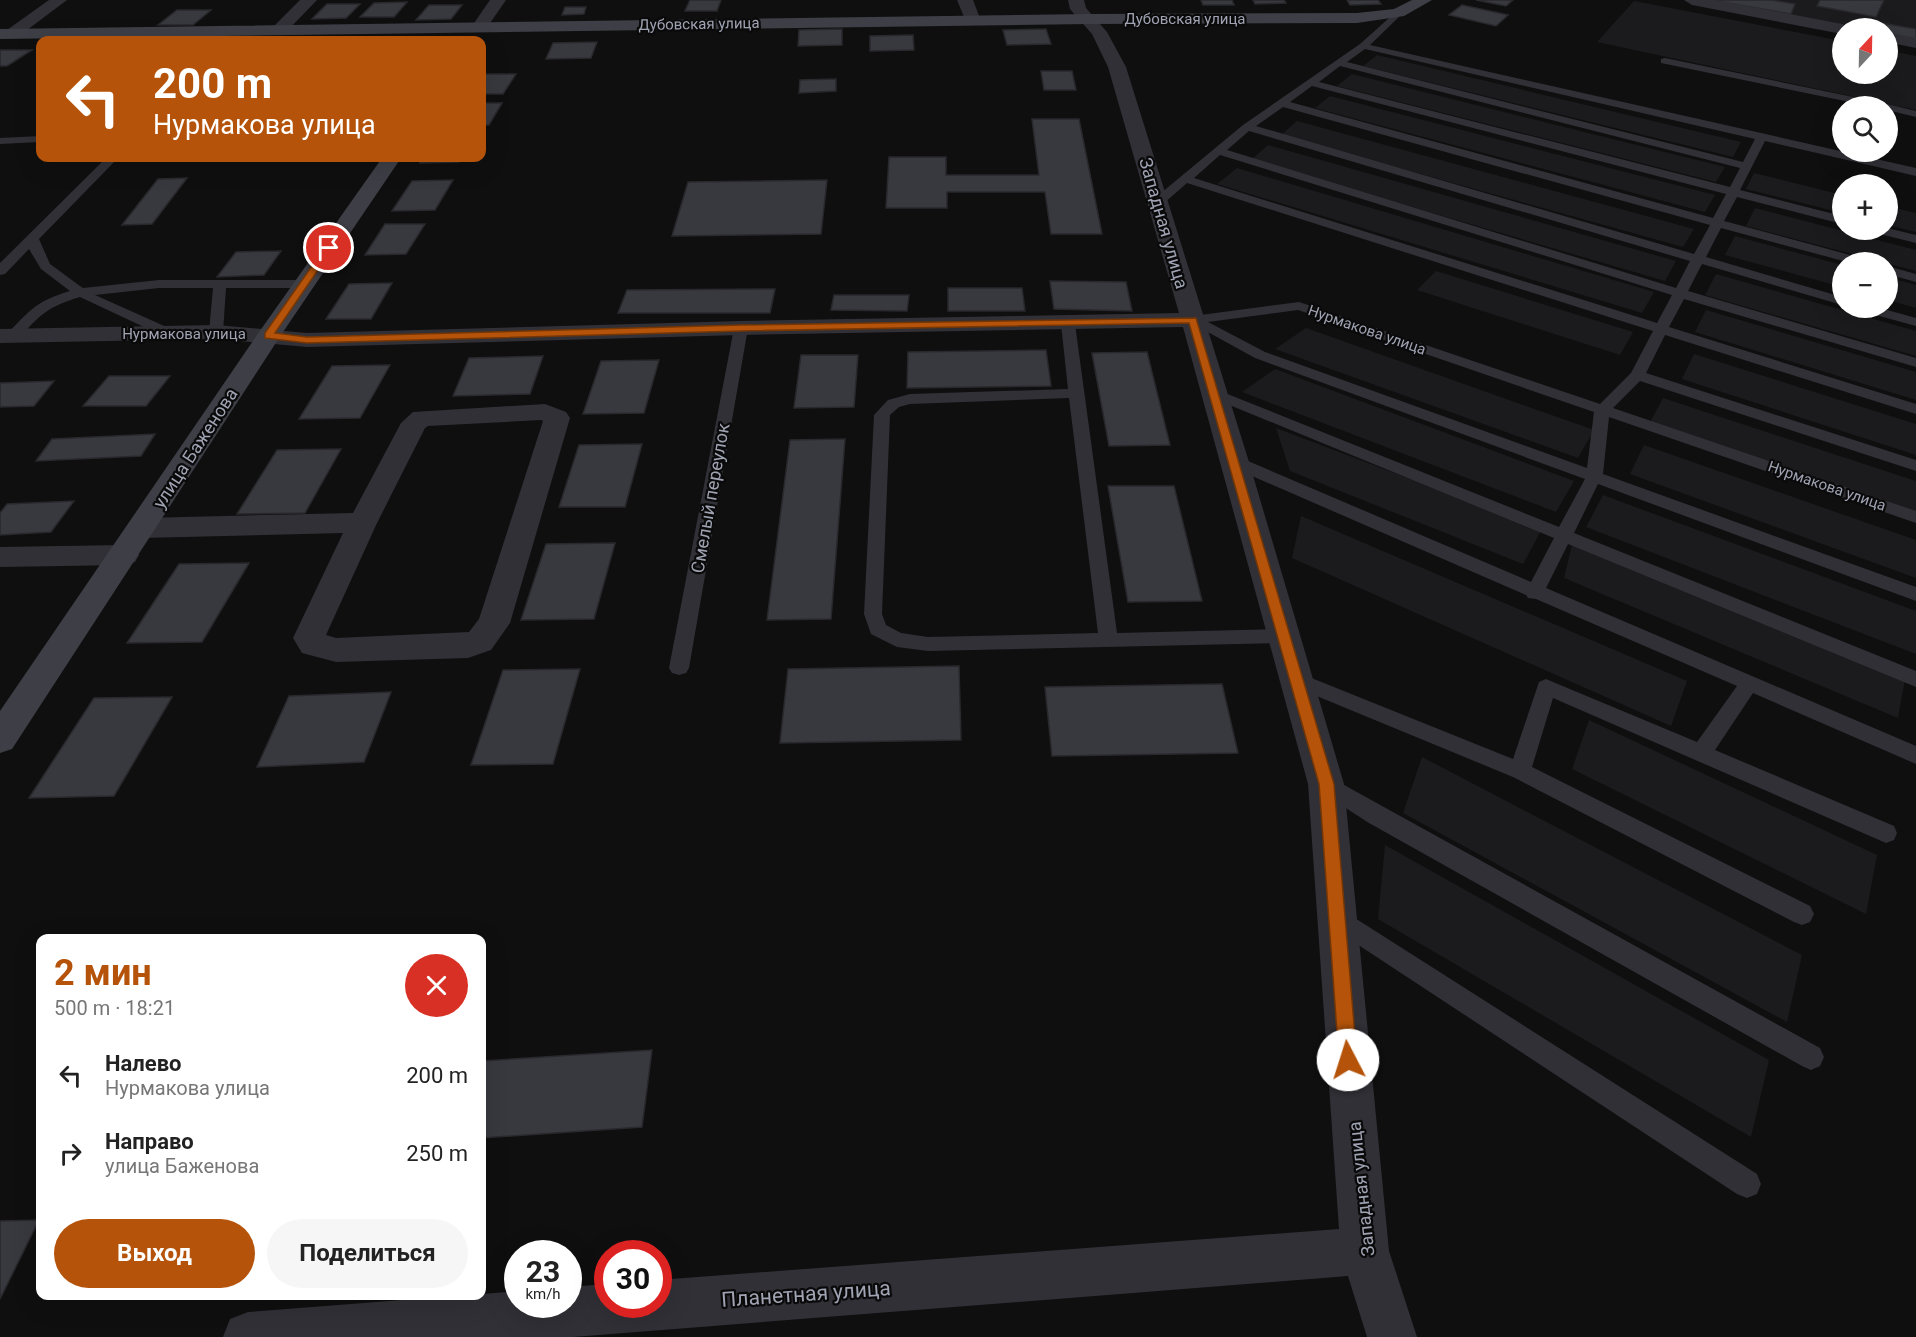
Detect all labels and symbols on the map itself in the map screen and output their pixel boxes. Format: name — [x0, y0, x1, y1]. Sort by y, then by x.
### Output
street label: Дубовская улица — [1124, 10, 1246, 28]
street label: Дубовская улица — [638, 14, 760, 34]
north arrow — [1832, 18, 1898, 84]
street label: Западная улица — [1135, 155, 1193, 291]
pin — [303, 222, 354, 273]
street label: Нурмакова улица — [1306, 301, 1428, 359]
street label: Нурмакова улица — [122, 325, 246, 343]
street label: улица Баженова — [148, 384, 242, 512]
street label: Смелый переулок — [686, 421, 734, 575]
street label: Нурмакова улица — [1766, 457, 1888, 515]
position arrow — [1316, 1028, 1380, 1092]
street label: Западная улица — [1343, 1121, 1379, 1257]
speed limit sign: 30 — [594, 1240, 672, 1318]
street label: Планетная улица — [721, 1276, 891, 1312]

